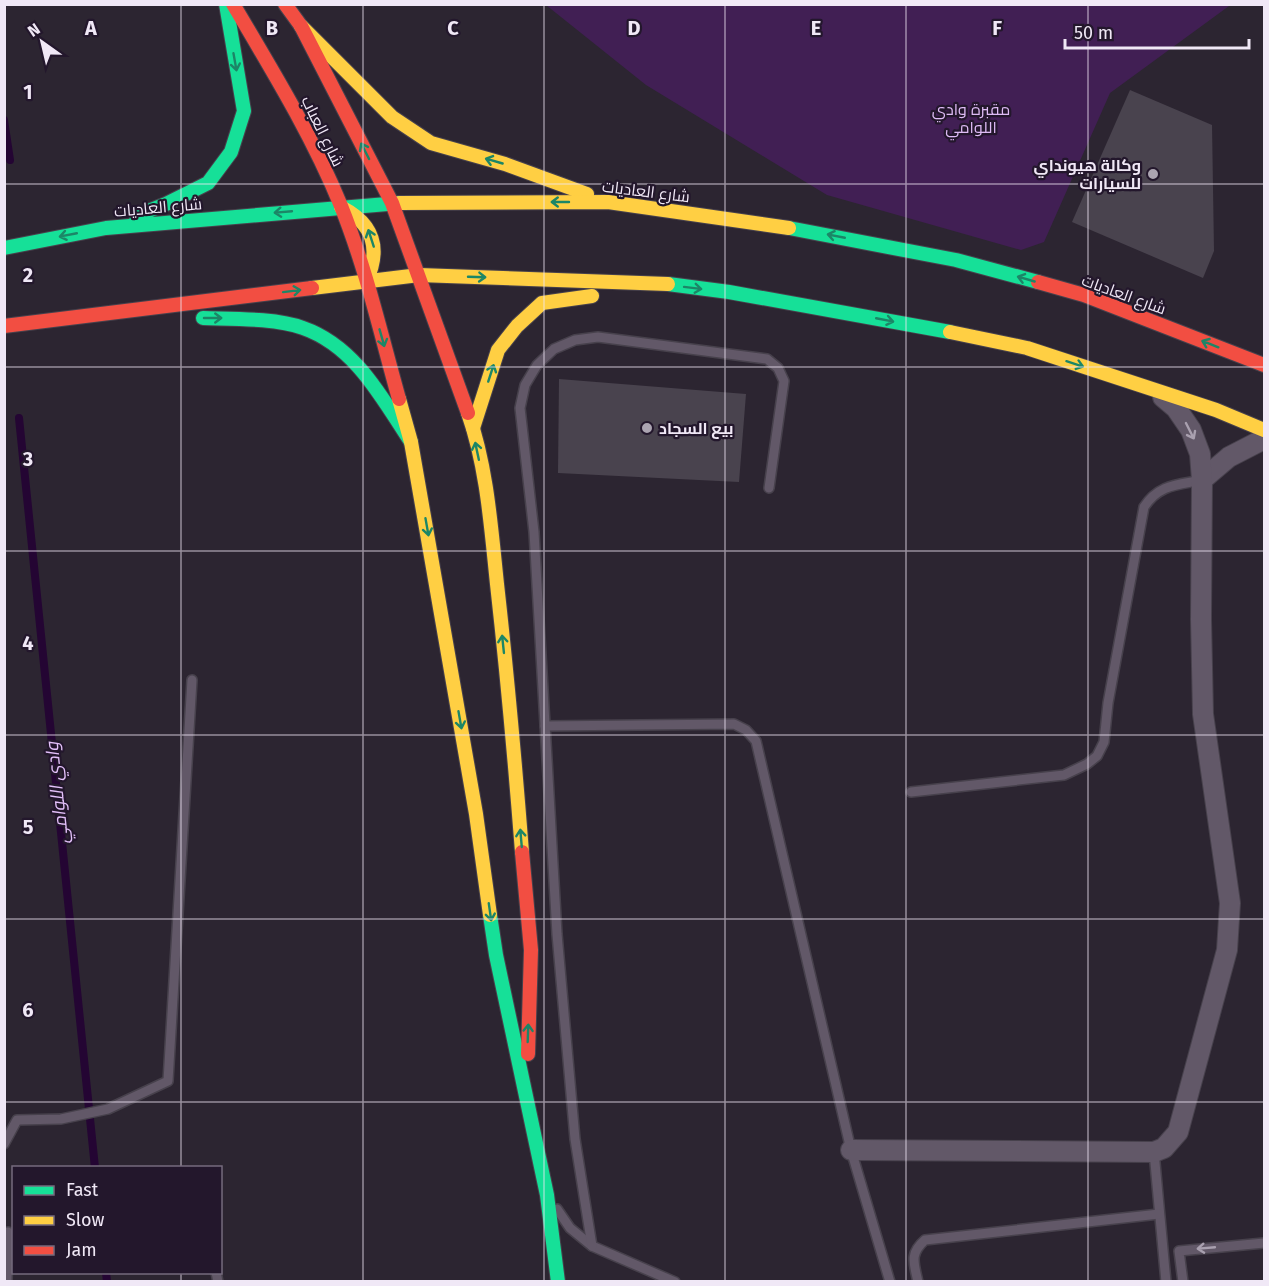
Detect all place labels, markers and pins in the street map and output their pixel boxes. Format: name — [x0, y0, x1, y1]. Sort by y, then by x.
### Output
place label: وكالة هيونداي للسيارات — [1033, 156, 1141, 193]
marker: وكالة هيونداي للسيارات — [1146, 167, 1160, 181]
place label: بيع السجاد — [659, 419, 734, 439]
marker: بيع السجاد — [640, 421, 654, 435]

